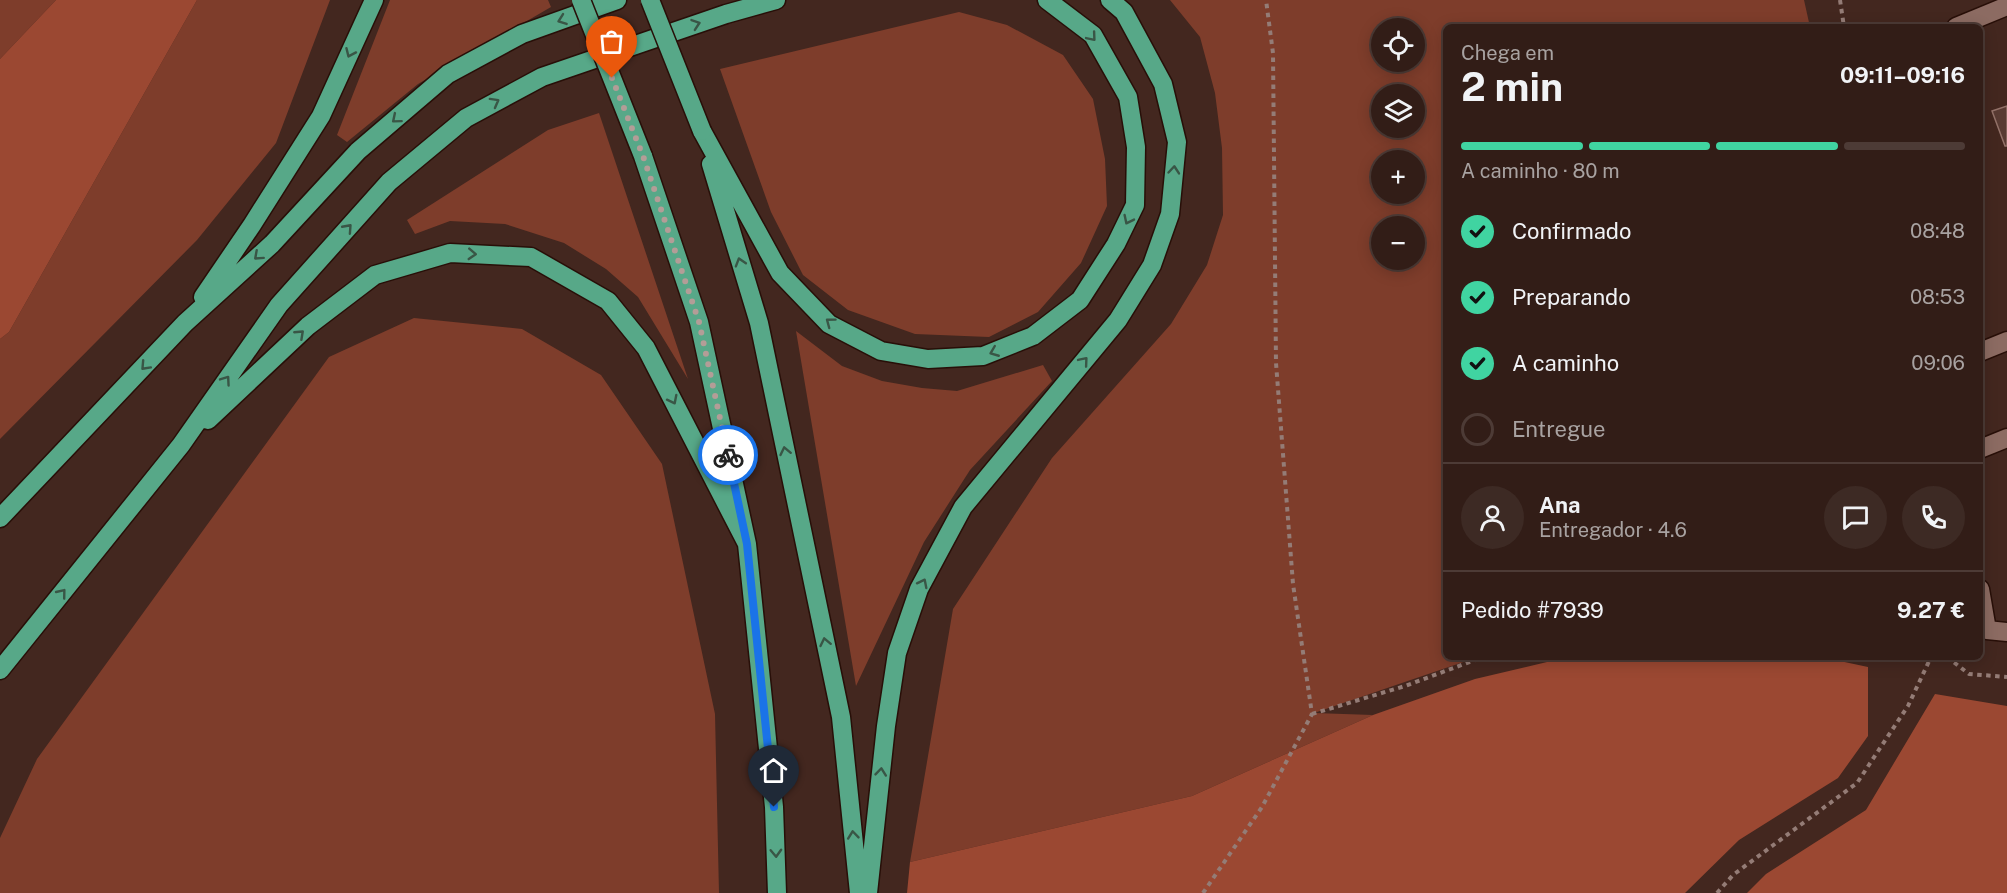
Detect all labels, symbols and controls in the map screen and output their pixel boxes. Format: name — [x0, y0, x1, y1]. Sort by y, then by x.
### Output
one-way arrow — [557, 12, 568, 25]
pin — [586, 16, 637, 78]
map controls — [1371, 18, 1425, 270]
button: locate — [1371, 18, 1425, 72]
one-way arrow — [690, 19, 701, 32]
icon: bag — [595, 25, 628, 58]
one-way arrow — [1084, 30, 1095, 41]
text: Chega em — [1461, 41, 1554, 65]
one-way arrow — [345, 47, 357, 58]
text: 09:11–09:16 — [1840, 62, 1965, 88]
text: 2 min — [1461, 64, 1563, 110]
button: layers — [1371, 84, 1425, 138]
one-way arrow — [489, 98, 499, 109]
one-way arrow — [392, 111, 403, 122]
button: + — [1371, 150, 1425, 204]
text: A caminho · 80 m — [1461, 159, 1620, 183]
one-way arrow — [1167, 166, 1180, 175]
one-way arrow — [1124, 213, 1135, 224]
icon: check — [1461, 215, 1494, 248]
button: − — [1371, 216, 1425, 270]
text: Confirmado — [1512, 218, 1631, 244]
text: 08:48 — [1910, 219, 1965, 243]
one-way arrow — [341, 224, 352, 235]
one-way arrow — [467, 247, 476, 260]
one-way arrow — [254, 249, 265, 260]
one-way arrow — [735, 257, 747, 268]
icon: check — [1461, 281, 1494, 314]
text: Preparando — [1512, 284, 1631, 310]
text: 08:53 — [1910, 285, 1965, 309]
one-way arrow — [826, 319, 837, 330]
one-way arrow — [294, 330, 304, 341]
one-way arrow — [989, 345, 1000, 357]
icon: check — [1461, 347, 1494, 380]
text: A caminho — [1512, 350, 1619, 376]
text: 09:06 — [1911, 351, 1965, 375]
one-way arrow — [1077, 357, 1088, 368]
one-way arrow — [141, 358, 152, 369]
one-way arrow — [219, 376, 230, 387]
one-way arrow — [666, 394, 677, 405]
text: Entregue — [1512, 416, 1606, 442]
courier — [698, 425, 758, 485]
icon: bike — [712, 439, 745, 472]
one-way arrow — [779, 446, 792, 456]
button: person — [1461, 486, 1524, 549]
button: chat — [1824, 486, 1887, 549]
button: phone — [1902, 486, 1965, 549]
text: Ana — [1539, 492, 1580, 518]
text: Entregador · 4.6 — [1539, 518, 1687, 542]
one-way arrow — [916, 579, 927, 589]
one-way arrow — [55, 589, 66, 600]
text: Pedido #7939 — [1461, 597, 1604, 623]
text: 9.27 € — [1897, 597, 1965, 623]
one-way arrow — [819, 637, 832, 647]
pin — [748, 745, 799, 807]
icon: home — [757, 754, 790, 787]
one-way arrow — [874, 768, 887, 777]
one-way arrow — [847, 830, 860, 839]
one-way arrow — [769, 848, 782, 857]

